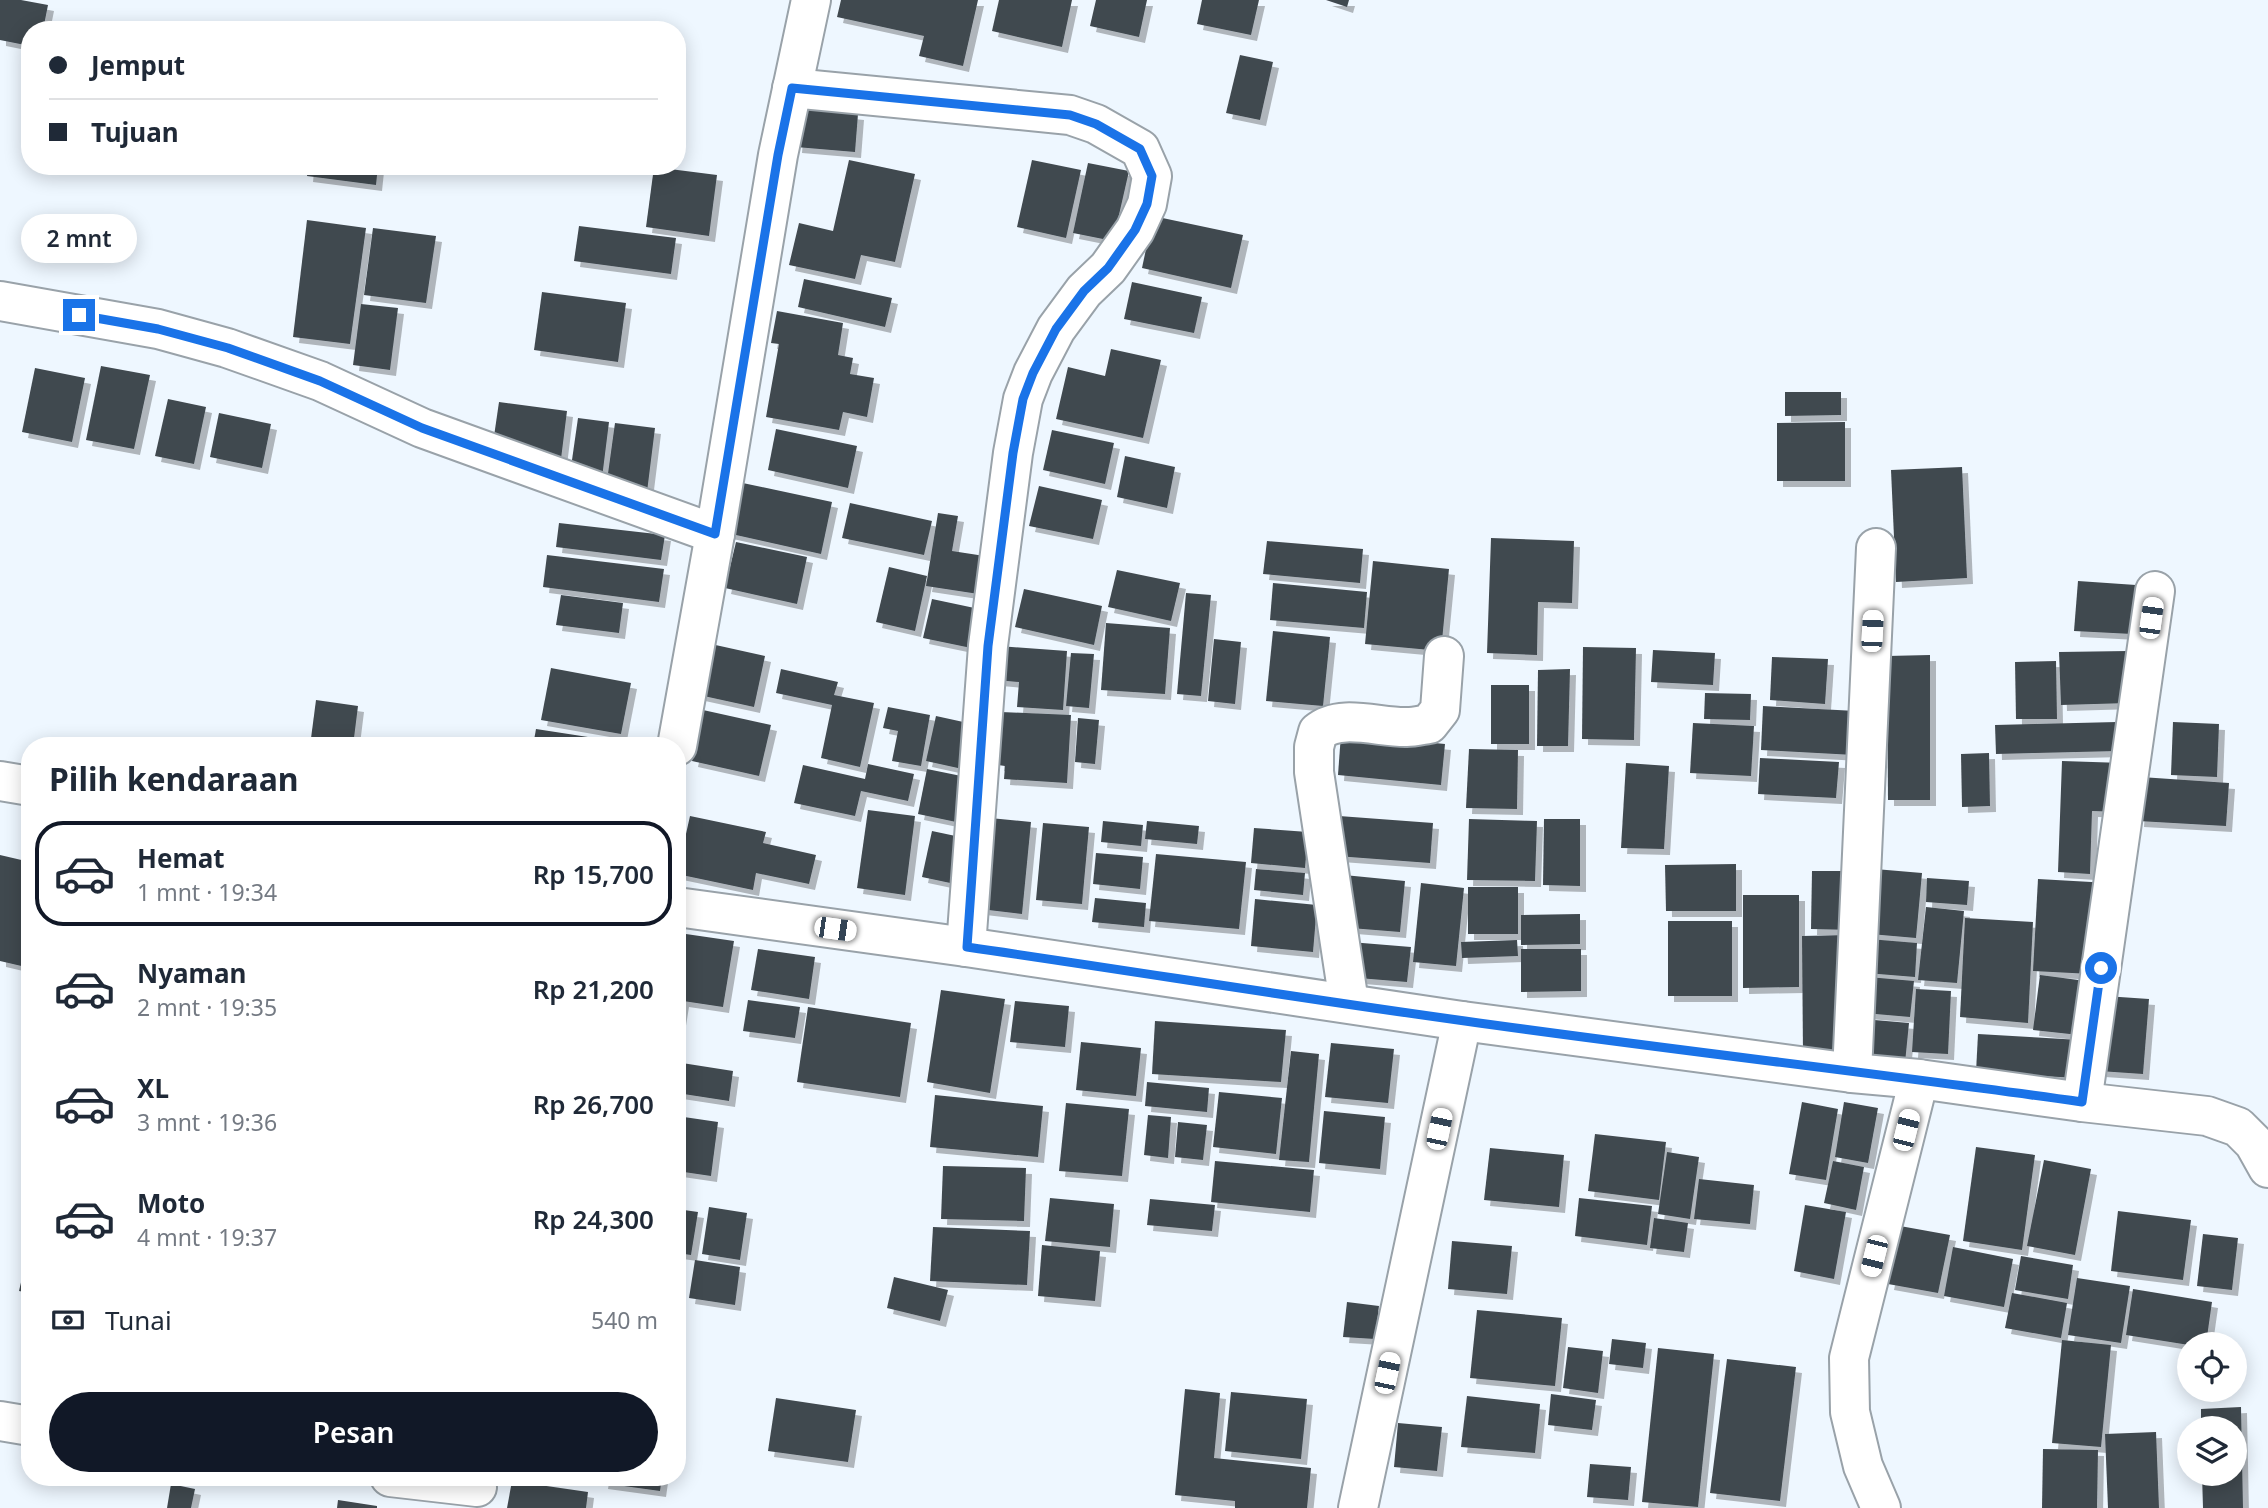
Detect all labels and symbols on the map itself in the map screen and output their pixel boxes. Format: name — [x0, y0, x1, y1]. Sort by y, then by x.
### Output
callout: 2 mnt — [21, 214, 137, 262]
route end — [63, 299, 95, 331]
car — [2138, 596, 2165, 640]
car — [1861, 609, 1884, 653]
car — [813, 916, 858, 942]
route start — [2085, 952, 2117, 984]
car — [1425, 1106, 1454, 1152]
car — [1891, 1107, 1922, 1153]
car — [1859, 1233, 1890, 1279]
car — [1373, 1350, 1402, 1396]

